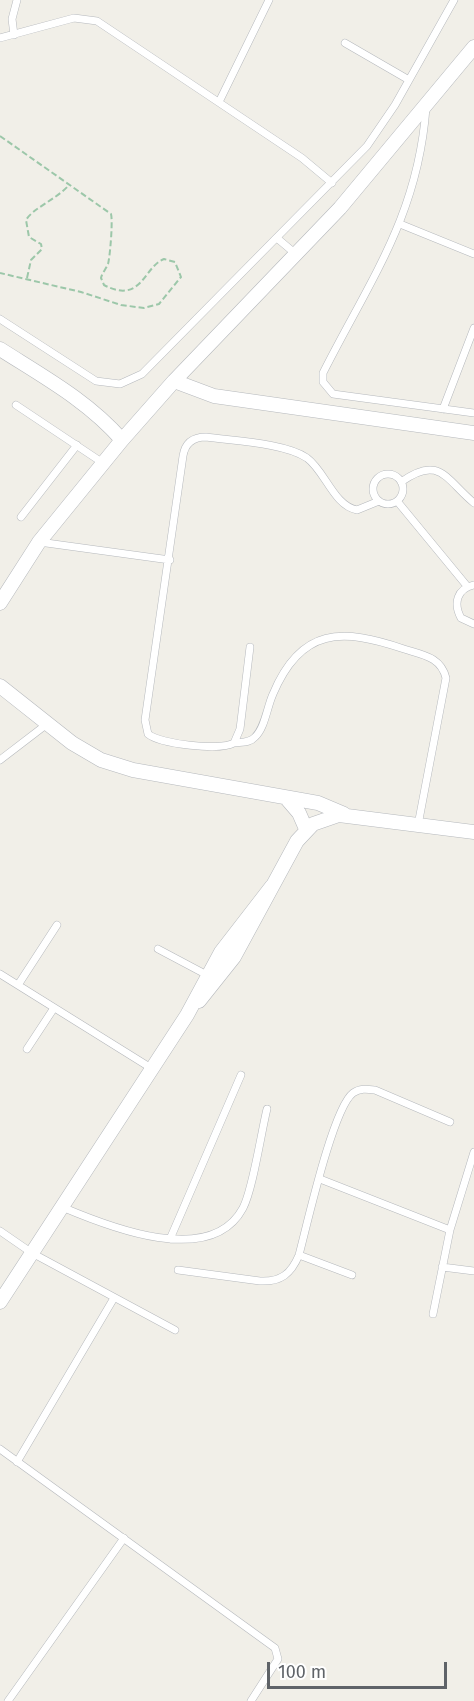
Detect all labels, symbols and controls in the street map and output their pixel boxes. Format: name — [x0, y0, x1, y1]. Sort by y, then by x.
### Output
scale bar — [270, 1650, 450, 1688]
text: 100 m — [278, 1661, 326, 1683]

